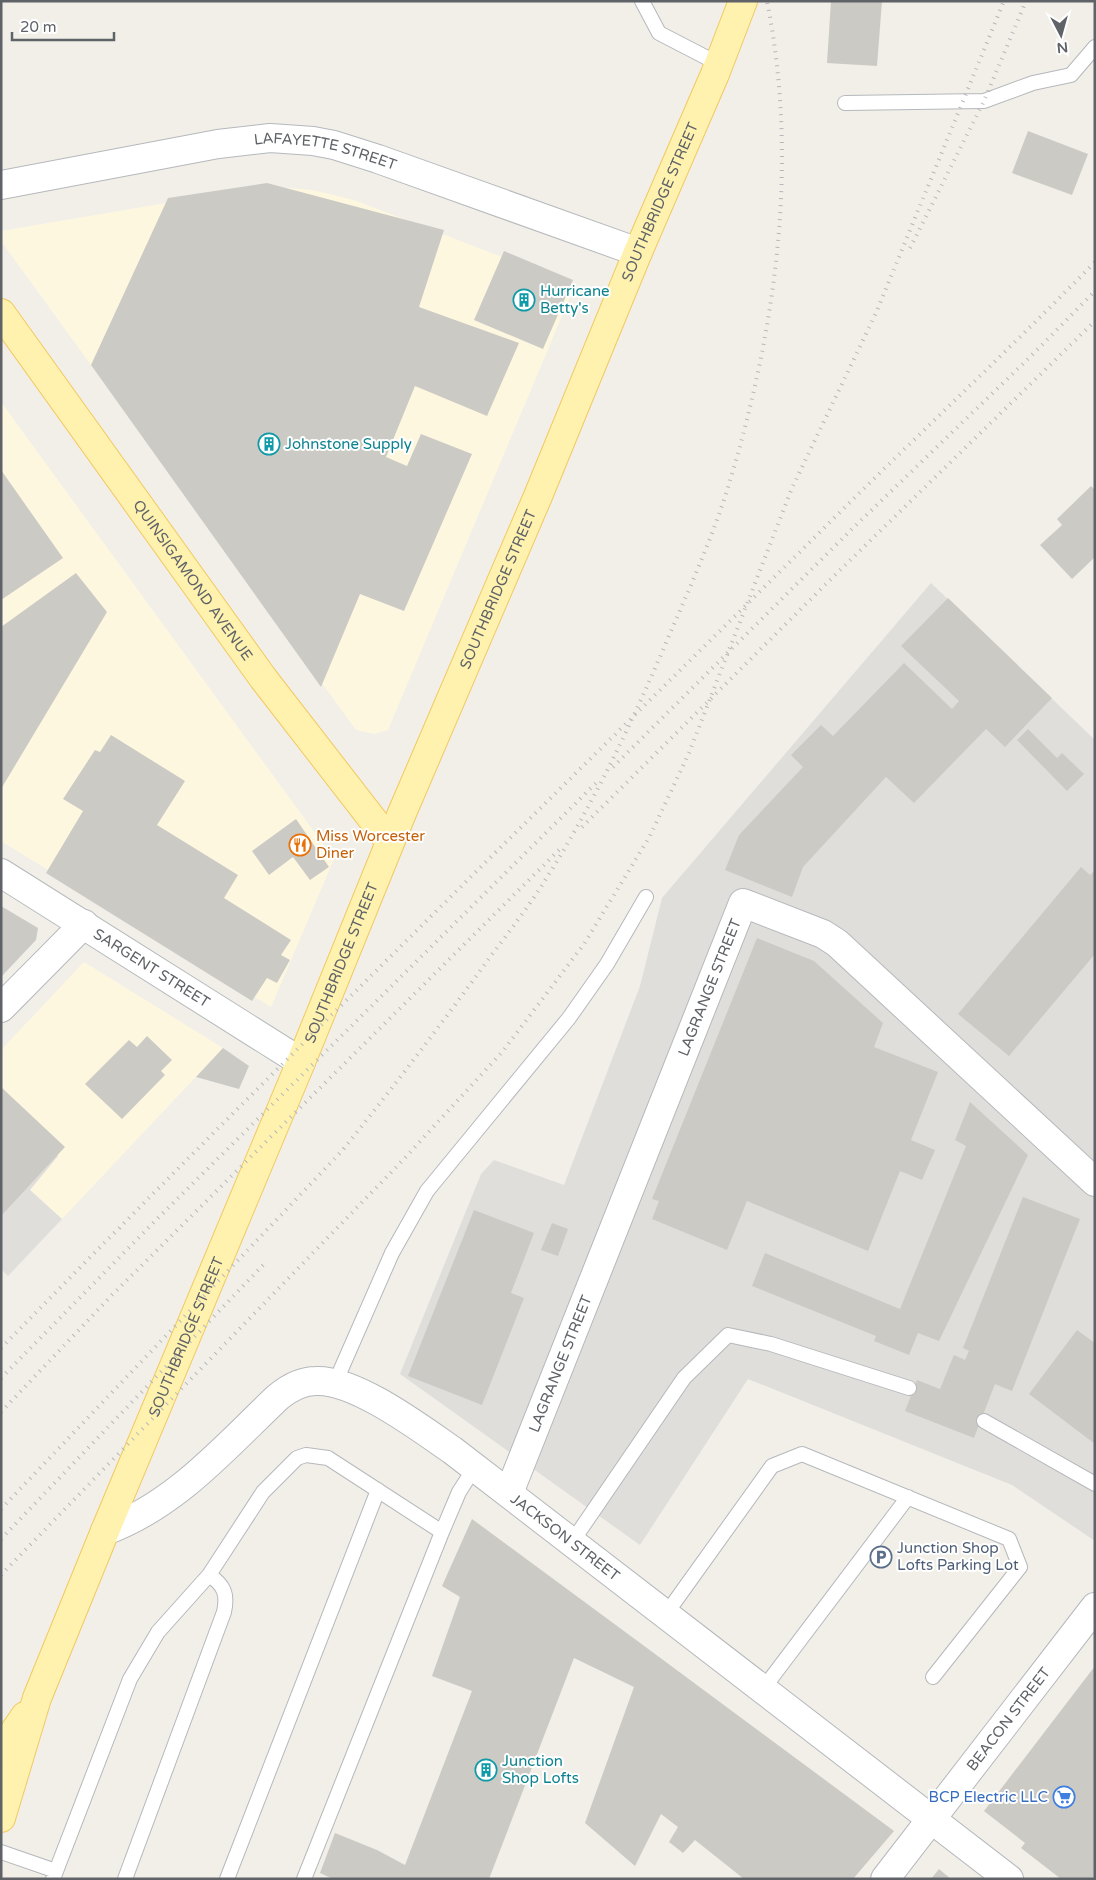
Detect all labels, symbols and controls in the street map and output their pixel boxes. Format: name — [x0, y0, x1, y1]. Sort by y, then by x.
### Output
scale bar — [12, 10, 115, 42]
north arrow — [1036, 10, 1086, 60]
text: 20 m — [20, 18, 57, 36]
text: N — [1056, 38, 1069, 56]
street label: SOUTHBRIDGE STREET — [618, 119, 702, 284]
street label: LAFAYETTE STREET — [253, 129, 399, 174]
place label: Hurricane Betty's — [540, 282, 610, 317]
building icon: Hurricane Betty's — [512, 288, 536, 312]
building icon: Johnstone Supply — [257, 432, 281, 456]
place label: Johnstone Supply — [285, 435, 412, 453]
street label: QUINSIGAMOND AVENUE — [129, 496, 257, 664]
street label: SOUTHBRIDGE STREET — [456, 507, 540, 672]
place label: Miss Worcester Diner — [316, 827, 425, 862]
restaurant icon: Miss Worcester Diner — [288, 833, 312, 857]
street label: SOUTHBRIDGE STREET — [301, 880, 382, 1046]
street label: LAGRANGE STREET — [674, 916, 745, 1059]
street label: SARGENT STREET — [90, 925, 213, 1011]
street label: SOUTHBRIDGE STREET — [145, 1254, 228, 1419]
street label: LAGRANGE STREET — [525, 1292, 596, 1435]
street label: JACKSON STREET — [507, 1490, 623, 1585]
place label: Junction Shop Lofts Parking Lot — [897, 1539, 1019, 1574]
parking icon: Junction Shop Lofts Parking Lot — [869, 1545, 893, 1569]
street label: BEACON STREET — [963, 1664, 1054, 1775]
place label: Junction Shop Lofts — [502, 1752, 579, 1787]
building icon: Junction Shop Lofts — [474, 1758, 498, 1782]
supermarket icon: BCP Electric LLC — [1052, 1785, 1076, 1809]
place label: BCP Electric LLC — [929, 1788, 1048, 1806]

